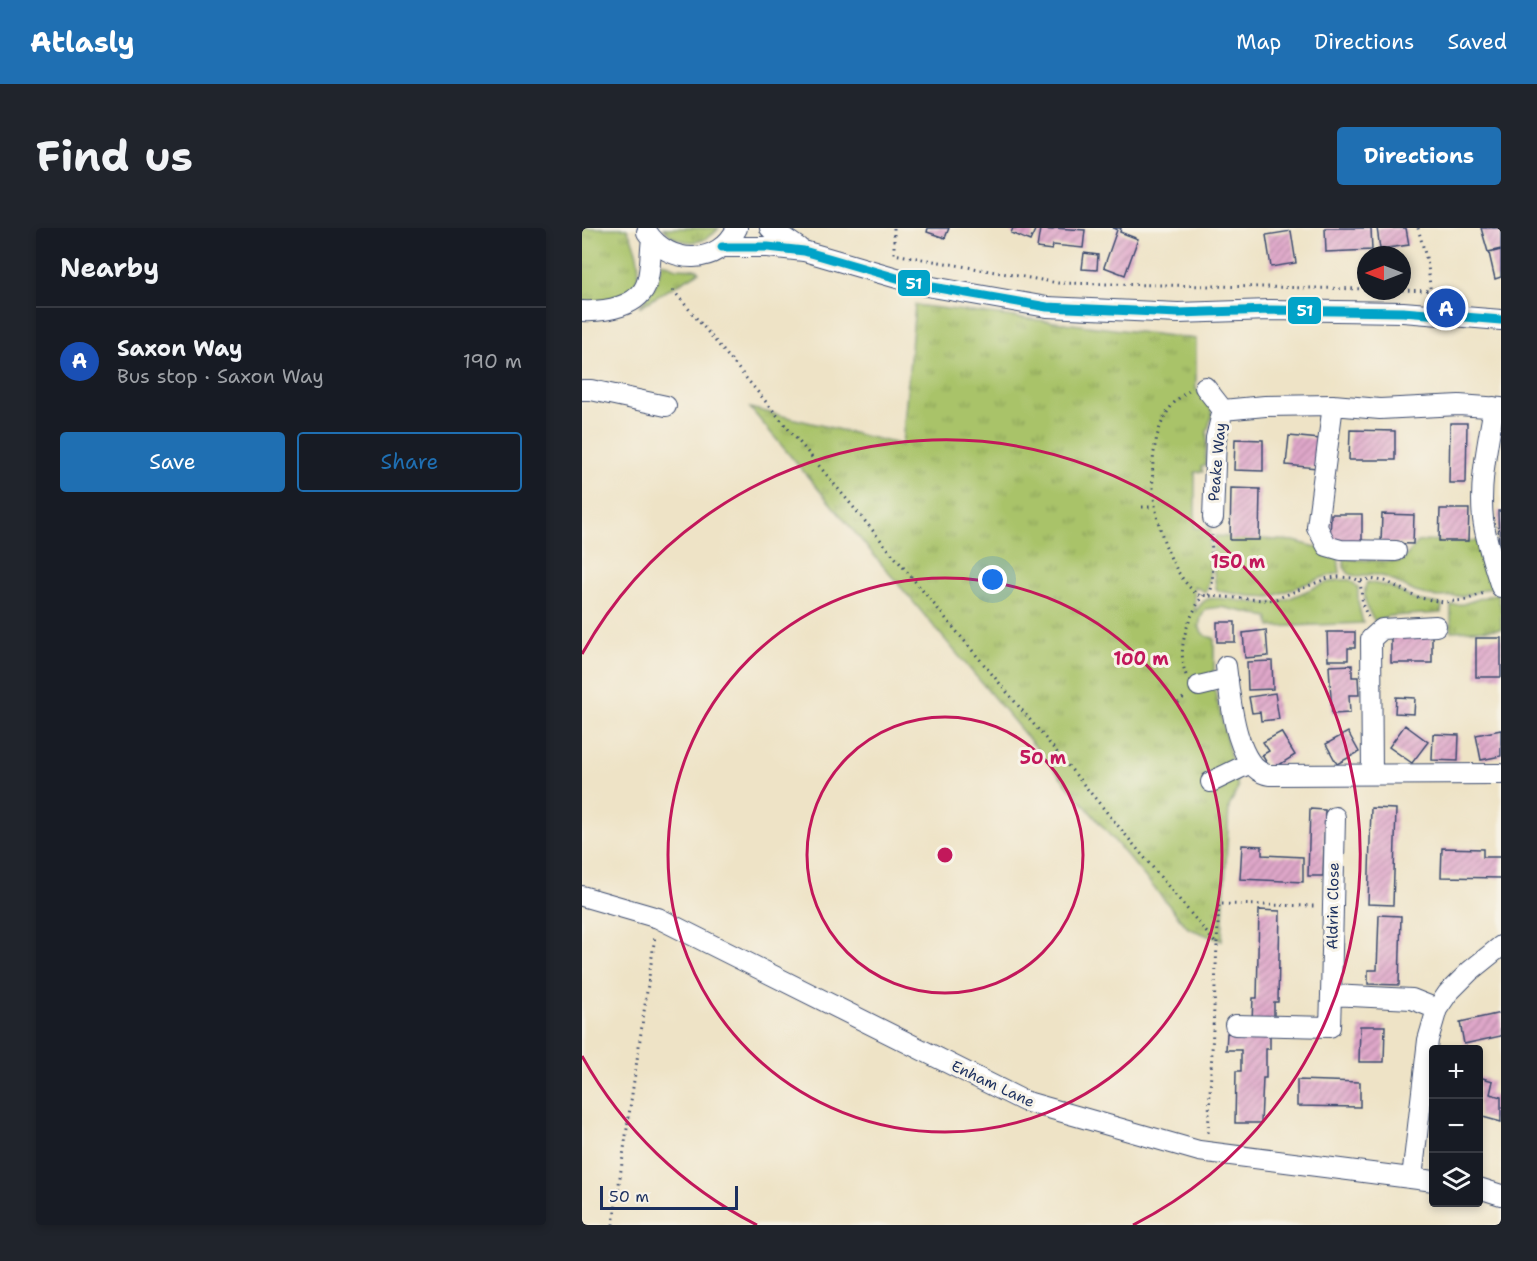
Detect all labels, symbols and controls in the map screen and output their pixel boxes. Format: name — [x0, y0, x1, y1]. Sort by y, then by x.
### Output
text: Atlasly — [30, 23, 135, 61]
text: Map — [1236, 28, 1281, 56]
text: Directions — [1314, 28, 1414, 56]
text: Saved — [1447, 28, 1507, 56]
button: Directions — [1337, 127, 1501, 185]
text: Find us — [36, 128, 193, 184]
north arrow — [1357, 246, 1411, 300]
text: Nearby — [60, 250, 159, 285]
line badge: 51 — [897, 269, 931, 297]
text: 51 — [906, 273, 922, 294]
pin: A — [1426, 286, 1466, 331]
line badge: 51 — [1287, 296, 1322, 325]
text: 51 — [1297, 300, 1313, 321]
text: Saxon Way — [117, 334, 242, 363]
text: A — [72, 348, 87, 374]
text: 190 m — [463, 348, 522, 374]
text: Bus stop · Saxon Way — [117, 363, 324, 389]
street label: Peake Way — [1204, 422, 1230, 502]
button: Save — [60, 432, 285, 492]
button: Share — [297, 432, 522, 492]
text: 150 m — [1211, 550, 1266, 574]
your location — [978, 565, 1007, 594]
text: 100 m — [1113, 647, 1169, 671]
text: 50 m — [1020, 746, 1067, 770]
centre of rings — [935, 845, 955, 865]
street label: Aldrin Close — [1322, 862, 1344, 950]
map controls — [1429, 1045, 1483, 1207]
button: + — [1429, 1045, 1483, 1099]
street label: Enham Lane — [948, 1056, 1038, 1112]
button: − — [1429, 1099, 1483, 1153]
button: layers — [1429, 1153, 1483, 1207]
scale bar — [600, 1183, 738, 1210]
text: 50 m — [609, 1186, 649, 1207]

